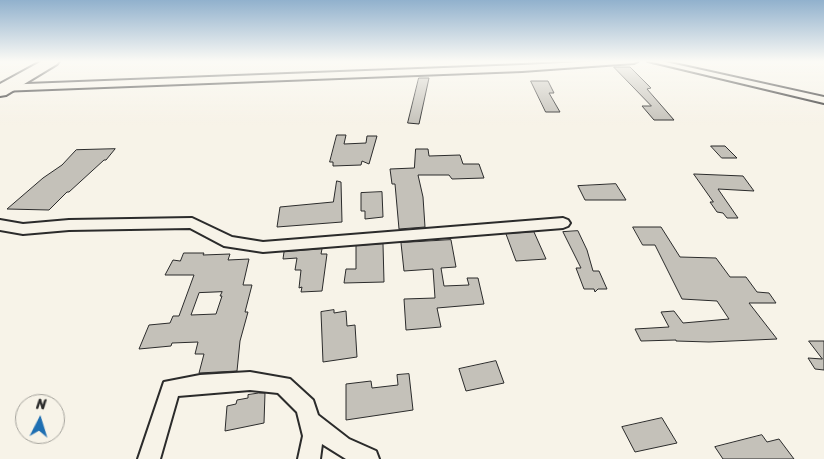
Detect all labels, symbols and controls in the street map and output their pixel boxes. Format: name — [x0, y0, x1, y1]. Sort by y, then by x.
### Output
text: N — [35, 392, 47, 417]
north arrow — [15, 394, 65, 444]

